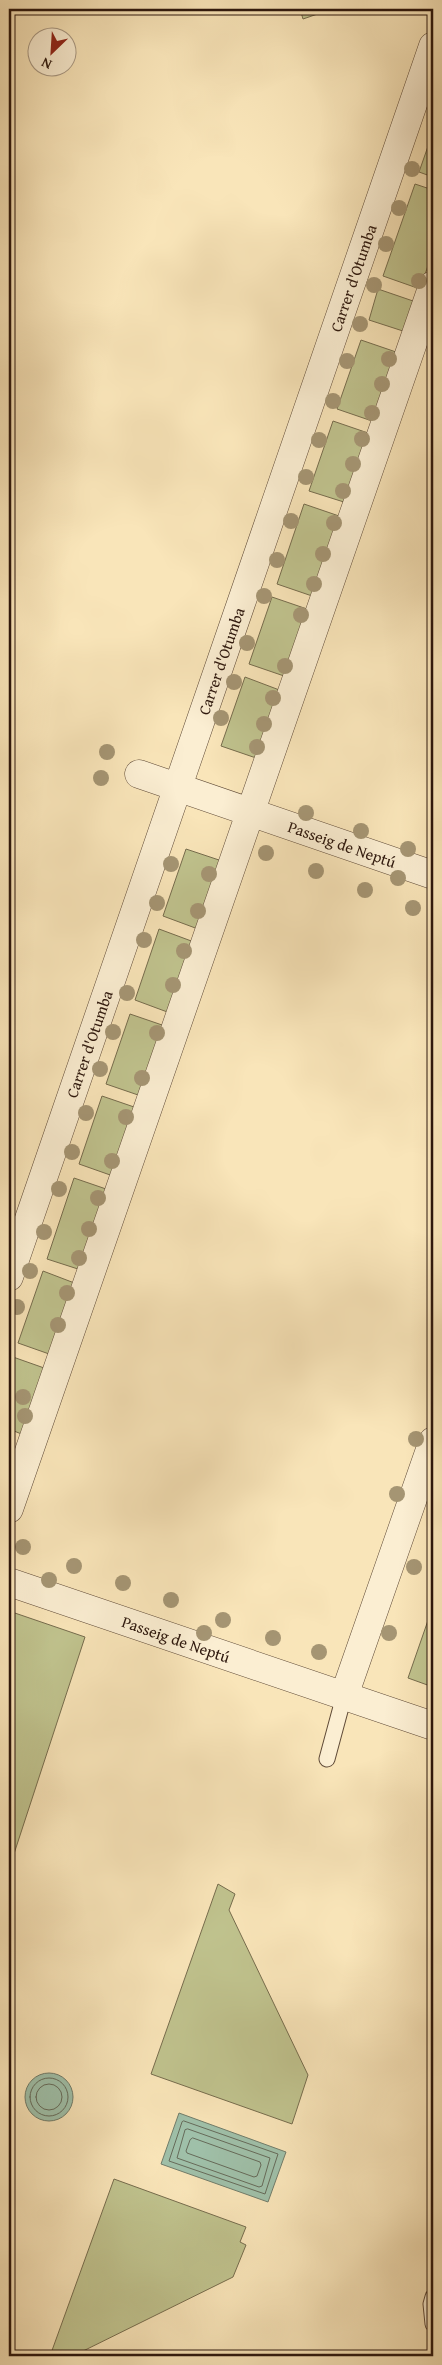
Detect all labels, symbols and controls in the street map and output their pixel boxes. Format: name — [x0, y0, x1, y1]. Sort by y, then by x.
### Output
north arrow — [28, 28, 78, 78]
text: N — [37, 52, 55, 75]
street label: Carrer d'Otumba — [323, 221, 383, 335]
street label: Carrer d'Otumba — [191, 604, 251, 718]
street label: Passeig de Neptú — [285, 814, 400, 874]
street label: Carrer d'Otumba — [59, 987, 119, 1101]
street label: Passeig de Neptú — [119, 1609, 234, 1669]

